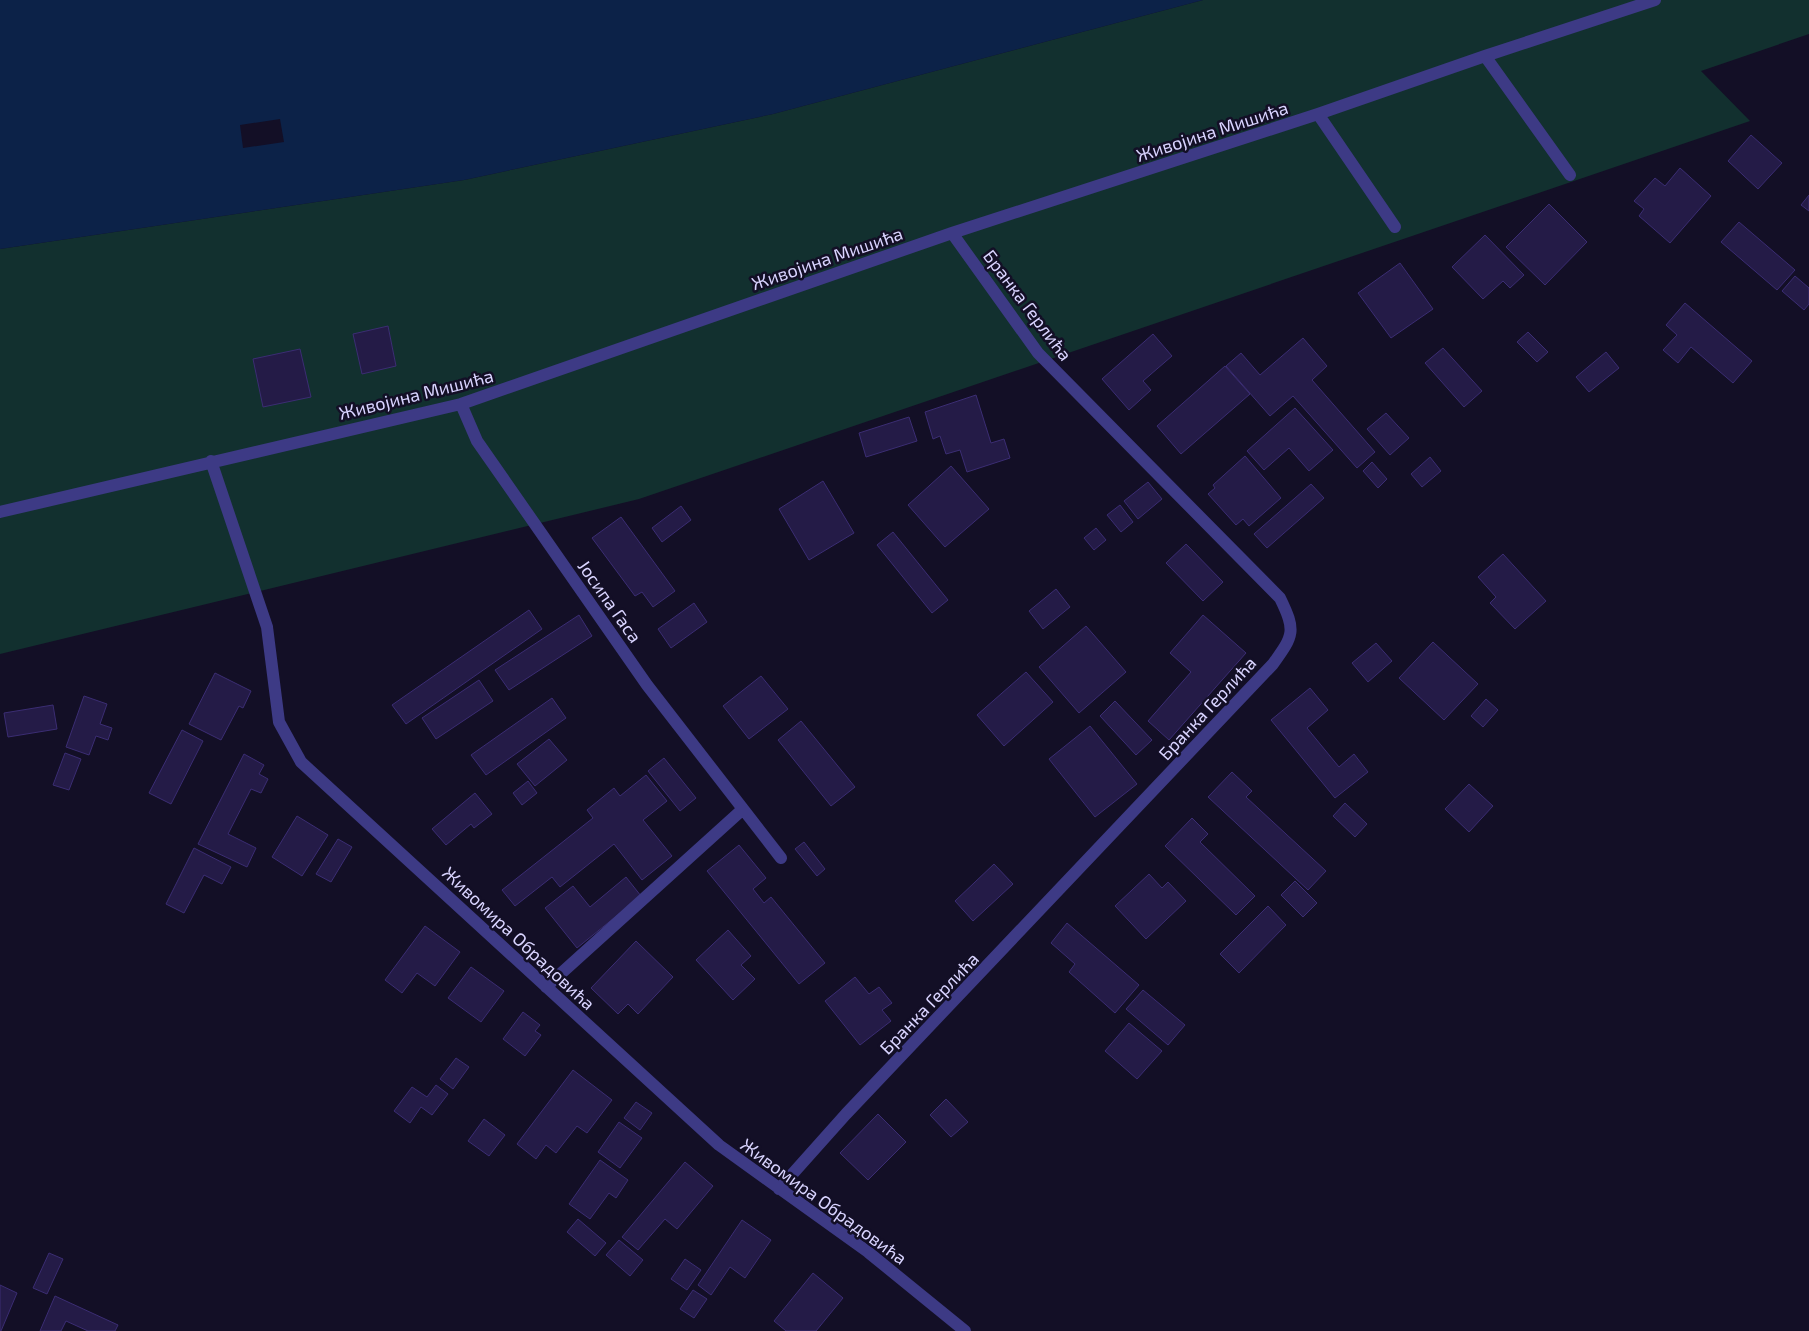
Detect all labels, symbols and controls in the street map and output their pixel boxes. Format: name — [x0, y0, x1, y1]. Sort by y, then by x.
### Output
street label: Живојина Мишића — [1133, 96, 1291, 166]
street label: Живојина Мишића — [748, 222, 906, 294]
street label: Бранка Герлића — [979, 245, 1077, 365]
street label: Живојина Мишића — [336, 364, 496, 424]
street label: Јосипа Гаса — [573, 555, 647, 647]
street label: Бранка Герлића — [1154, 652, 1260, 764]
street label: Живомира Обрадовића — [438, 862, 600, 1014]
street label: Бранка Герлића — [875, 947, 983, 1059]
street label: Живомира Обрадовића — [737, 1133, 911, 1269]

